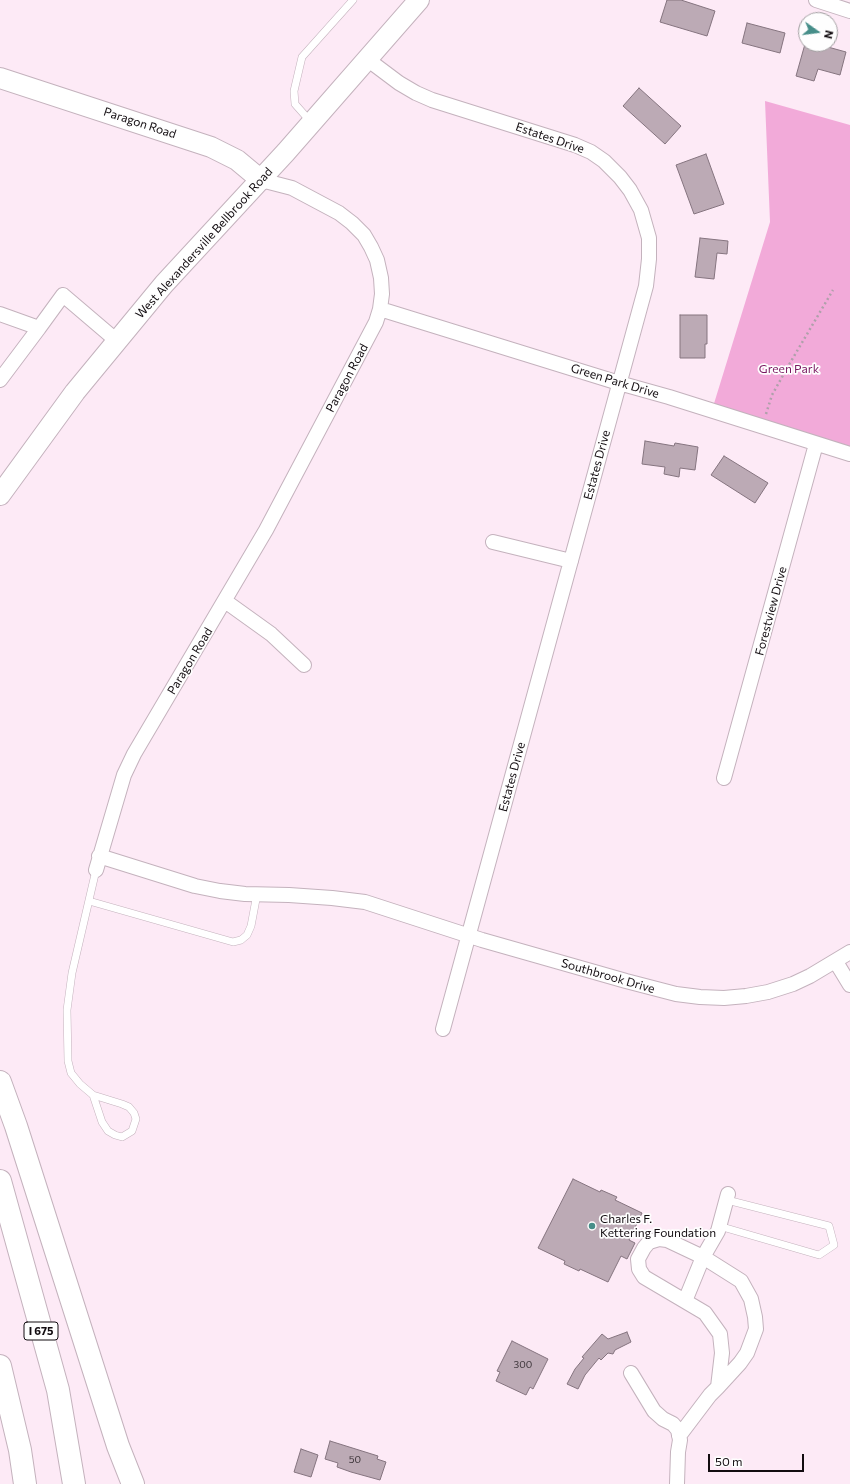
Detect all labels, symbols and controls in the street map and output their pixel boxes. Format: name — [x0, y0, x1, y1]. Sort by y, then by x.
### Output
north arrow — [798, 12, 838, 52]
text: N — [822, 29, 836, 40]
street label: Paragon Road — [102, 104, 178, 142]
street label: Estates Drive — [514, 120, 586, 156]
street label: West Alexandersville Bellbrook Road — [132, 165, 276, 321]
street label: Paragon Road — [323, 341, 371, 415]
street label: Green Park Drive — [569, 361, 661, 401]
park label: Green Park — [759, 362, 819, 376]
street label: Estates Drive — [581, 429, 613, 501]
street label: Forestview Drive — [752, 565, 790, 657]
street label: Paragon Road — [164, 625, 216, 697]
street label: Estates Drive — [496, 741, 528, 813]
street label: Southbrook Drive — [560, 956, 656, 996]
place label: Charles F. Kettering Foundation — [600, 1212, 716, 1240]
marker: Charles F. Kettering Foundation — [587, 1221, 597, 1231]
road number: I 675 — [24, 1322, 58, 1340]
house number: 300 — [514, 1359, 532, 1371]
scale bar — [710, 1446, 806, 1472]
house number: 50 — [349, 1454, 361, 1466]
text: 50 m — [715, 1454, 743, 1468]

